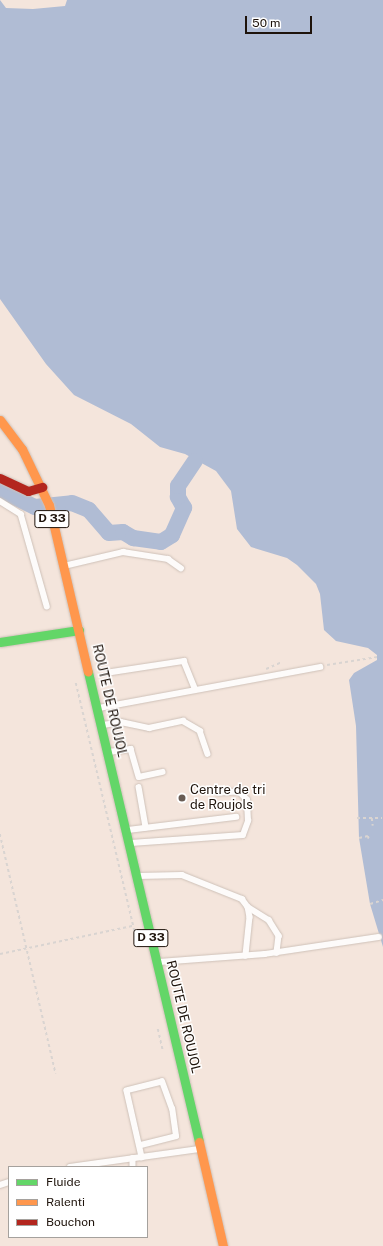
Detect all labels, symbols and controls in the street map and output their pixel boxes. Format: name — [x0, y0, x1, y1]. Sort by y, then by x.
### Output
scale bar — [247, 8, 314, 34]
text: 50 m — [252, 16, 280, 30]
road number: D 33 — [34, 509, 70, 529]
street label: ROUTE DE ROUJOL — [88, 643, 130, 759]
place label: Centre de tri de Roujols — [190, 783, 266, 814]
marker: Centre de tri de Roujols — [177, 793, 187, 803]
road number: D 33 — [133, 928, 169, 948]
street label: ROUTE DE ROUJOL — [162, 959, 204, 1075]
legend — [8, 1166, 148, 1238]
text: Fluide — [46, 1175, 81, 1189]
text: Ralenti — [46, 1195, 85, 1209]
text: Bouchon — [46, 1215, 95, 1229]

